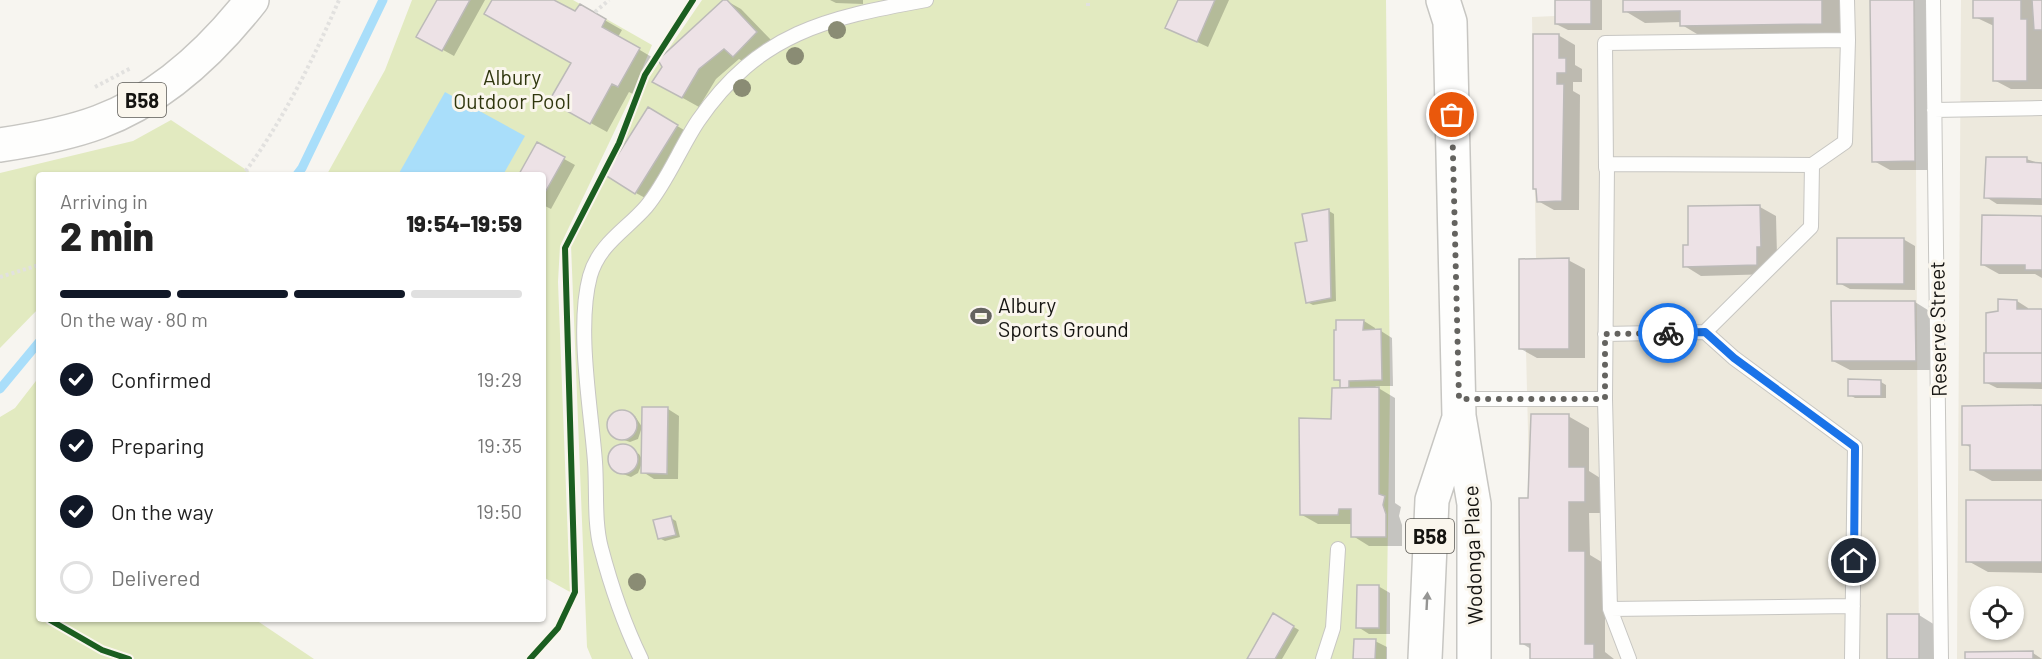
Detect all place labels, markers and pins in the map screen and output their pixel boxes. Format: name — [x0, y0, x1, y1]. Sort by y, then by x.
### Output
pin — [1426, 89, 1477, 140]
place label: Albury Sports Ground — [998, 292, 1129, 341]
sports icon: Albury Sports Ground — [969, 304, 993, 328]
pin — [1828, 535, 1879, 586]

